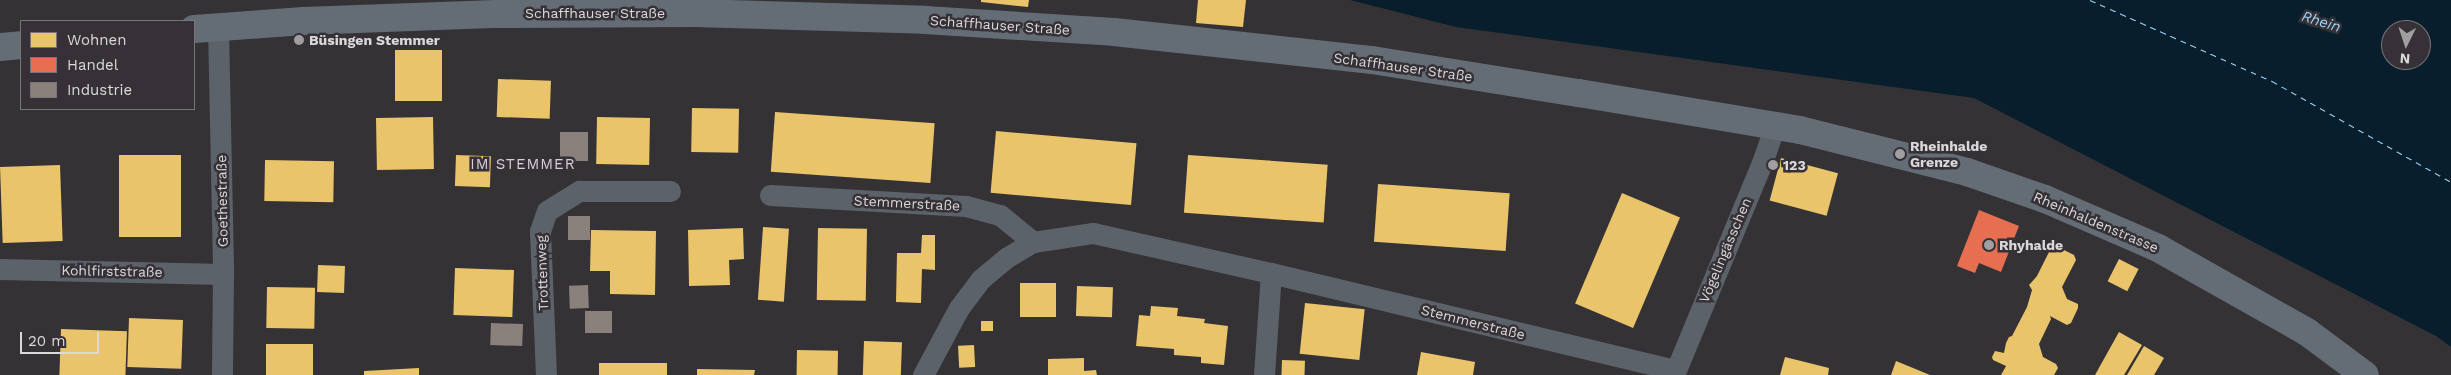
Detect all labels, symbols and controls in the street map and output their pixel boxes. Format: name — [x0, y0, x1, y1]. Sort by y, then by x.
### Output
street label: Schaffhauser Straße — [525, 5, 665, 21]
water label: Rhein — [2299, 8, 2343, 36]
street label: Schaffhauser Straße — [929, 12, 1071, 38]
legend — [20, 20, 195, 110]
north arrow — [2381, 20, 2431, 70]
text: Wohnen — [67, 31, 126, 49]
place label: Büsingen Stemmer — [309, 32, 440, 48]
marker: Büsingen Stemmer — [293, 34, 305, 46]
street label: Schaffhauser Straße — [1332, 49, 1474, 85]
text: N — [2399, 51, 2411, 67]
text: Handel — [67, 56, 118, 74]
text: Industrie — [67, 81, 132, 99]
place label: Rheinhalde Grenze — [1910, 138, 1987, 170]
marker: Rheinhalde Grenze — [1894, 148, 1906, 160]
street label: Goethestraße — [213, 155, 231, 247]
district label: IM STEMMER — [469, 156, 577, 174]
place label: 123 — [1783, 157, 1806, 173]
marker: 123 — [1767, 159, 1779, 171]
street label: Rheinhaldenstrasse — [2031, 188, 2161, 256]
street label: Stemmerstraße — [853, 192, 961, 214]
street label: Vögelingässchen — [1695, 195, 1755, 305]
street label: Trottenweg — [532, 235, 552, 311]
place label: Rhyhalde — [1999, 237, 2063, 253]
marker: Rhyhalde — [1983, 239, 1995, 251]
street label: Kohlfirststraße — [61, 262, 163, 280]
street label: Stemmerstraße — [1419, 301, 1527, 343]
scale bar — [22, 322, 101, 354]
text: 20 m — [28, 332, 66, 350]

